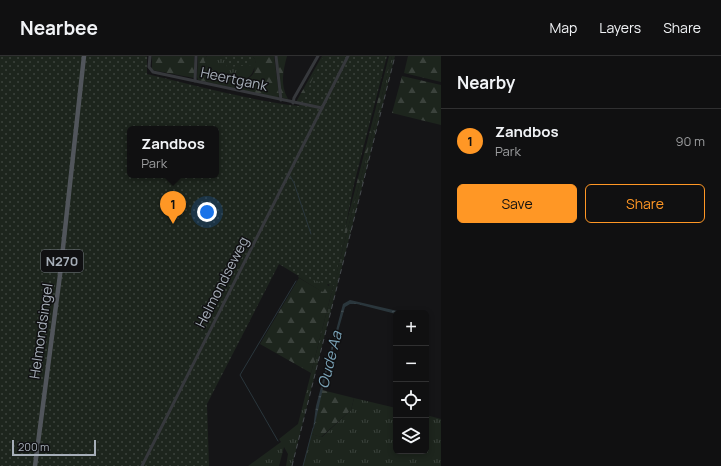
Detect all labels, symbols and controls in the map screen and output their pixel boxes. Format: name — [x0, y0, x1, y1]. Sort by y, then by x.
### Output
text: Nearbee — [20, 15, 98, 41]
text: Map — [549, 18, 577, 37]
text: Layers — [599, 18, 641, 37]
text: Share — [663, 18, 701, 37]
street label: Heertgank — [199, 62, 270, 95]
text: Nearby — [457, 71, 515, 94]
text: Zandbos — [495, 121, 559, 142]
popup — [127, 126, 219, 178]
text: 1 — [467, 132, 473, 150]
text: 90 m — [675, 132, 705, 150]
text: Zandbos — [141, 133, 205, 154]
text: Park — [495, 142, 521, 160]
text: Park — [141, 154, 167, 172]
button: Save — [457, 184, 577, 223]
button: Share — [585, 184, 705, 223]
pin: 1 — [160, 191, 186, 224]
your location — [197, 202, 217, 222]
street label: Helmondseweg — [190, 233, 253, 331]
road number: N270 — [41, 250, 83, 272]
street label: Helmondsingel — [24, 282, 57, 380]
map controls — [393, 310, 429, 454]
button: + — [393, 310, 429, 346]
water label: Oude Aa — [312, 328, 347, 391]
button: − — [393, 346, 429, 382]
button: locate — [393, 382, 429, 418]
button: layers — [393, 418, 429, 454]
scale bar — [12, 438, 96, 457]
text: 200 m — [18, 439, 49, 454]

